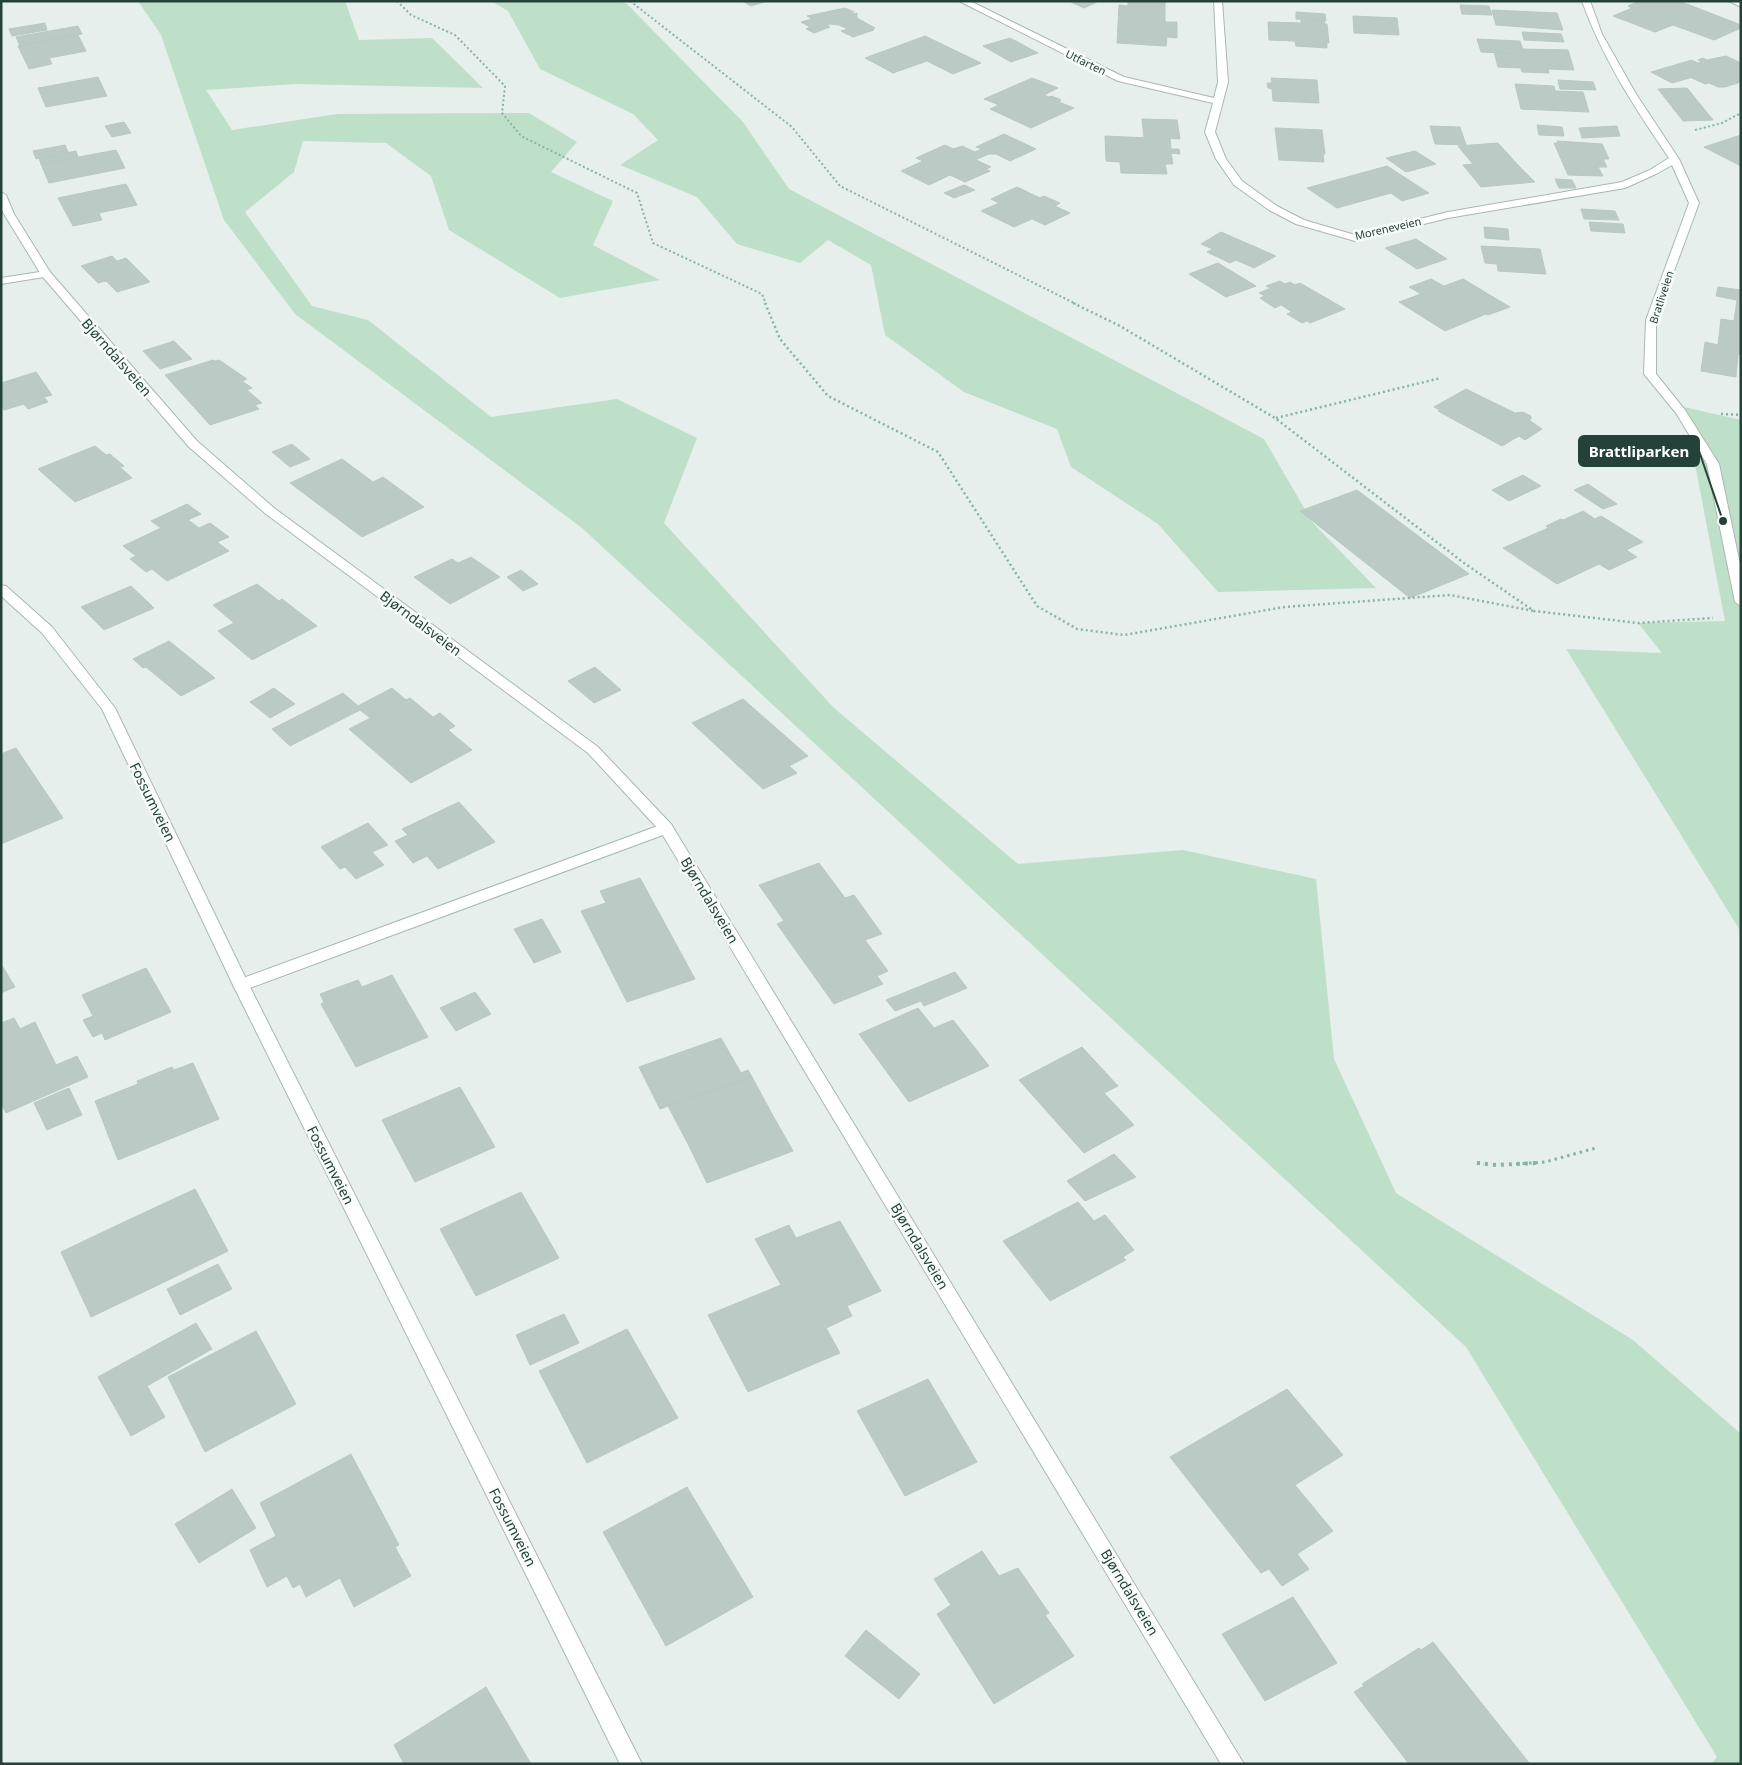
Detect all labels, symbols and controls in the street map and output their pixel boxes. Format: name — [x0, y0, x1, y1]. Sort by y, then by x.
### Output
street label: Utfarten — [1063, 46, 1109, 78]
street label: Moreneveien — [1353, 213, 1423, 243]
street label: Bratliveien — [1645, 269, 1677, 325]
street label: Bjørndalsveien — [78, 314, 156, 400]
callout: Brattliparken — [1579, 436, 1699, 466]
text: Brattliparken — [1589, 441, 1689, 461]
street label: Bjørndalsveien — [376, 586, 466, 660]
street label: Fossumveien — [126, 759, 180, 845]
street label: Bjørndalsveien — [677, 853, 743, 947]
street label: Fossumveien — [303, 1122, 359, 1208]
street label: Bjørndalsveien — [887, 1199, 953, 1293]
street label: Fossumveien — [485, 1484, 541, 1570]
street label: Bjørndalsveien — [1097, 1545, 1163, 1639]

